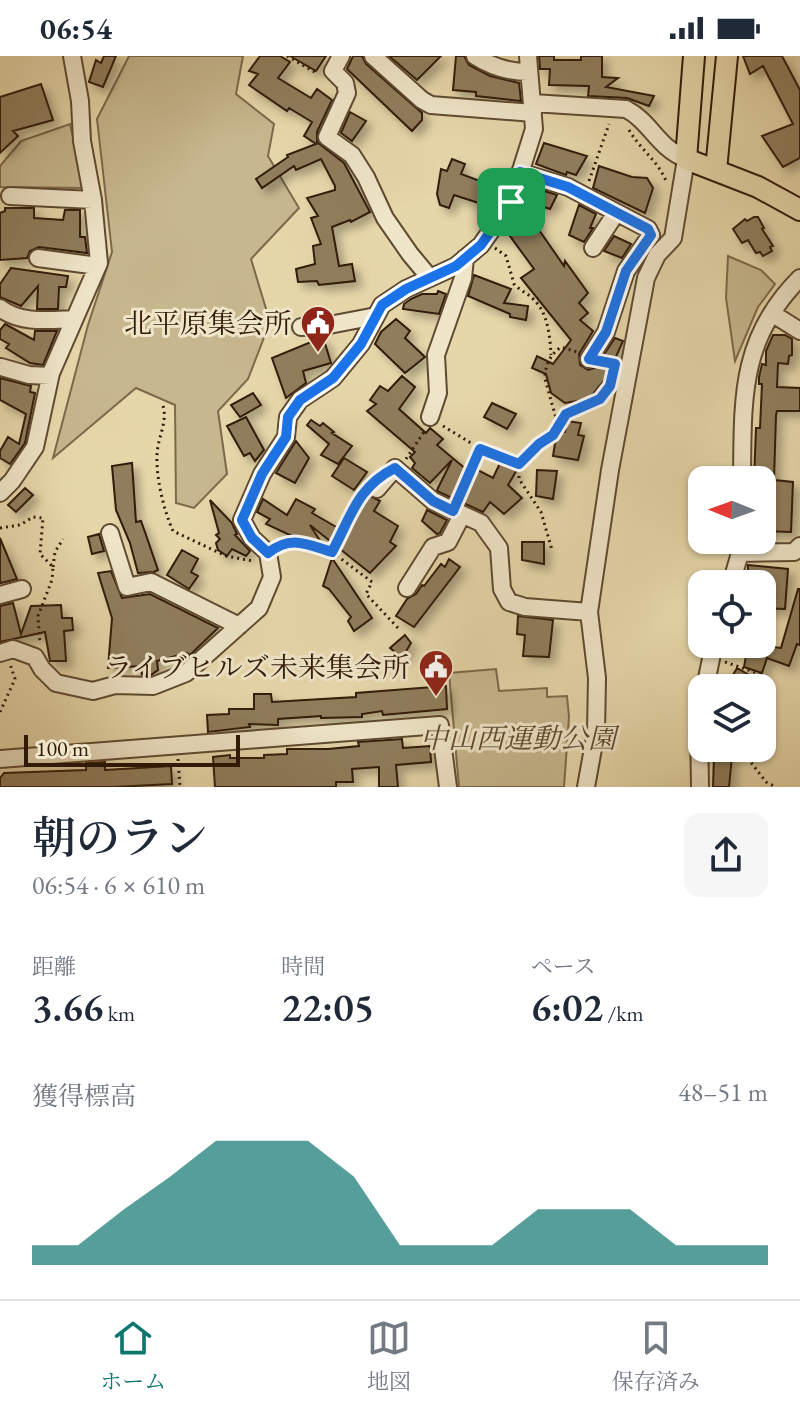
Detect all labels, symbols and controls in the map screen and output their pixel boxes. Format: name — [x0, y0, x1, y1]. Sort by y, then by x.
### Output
text: 06:54 — [40, 9, 112, 48]
pin — [477, 168, 545, 236]
icon: arrive — [489, 180, 533, 224]
public building icon: 北平原集会所 — [299, 304, 337, 354]
place label: 北平原集会所 — [124, 305, 292, 341]
north arrow — [688, 466, 776, 554]
map controls — [688, 466, 776, 762]
button: locate — [688, 570, 776, 658]
public building icon: ライブヒルズ未来集会所 — [417, 648, 455, 698]
place label: ライブヒルズ未来集会所 — [105, 649, 410, 685]
button: layers — [688, 674, 776, 762]
park label: 中山西運動公園 — [420, 720, 620, 756]
scale bar — [24, 731, 240, 767]
text: 100 m — [36, 734, 89, 763]
text: 朝のラン — [32, 809, 208, 866]
button: share — [684, 813, 768, 897]
text: 06:54 · 6 × 610 m — [32, 868, 205, 902]
text: 距離 — [32, 952, 76, 981]
text: 時間 — [281, 952, 325, 981]
text: ペース — [531, 952, 596, 981]
text: 3.66 — [32, 981, 103, 1033]
text: 22:05 — [281, 981, 374, 1033]
text: 6:02 — [531, 981, 603, 1033]
text: km — [103, 999, 135, 1028]
text: /km — [603, 999, 644, 1028]
text: 48–51 m — [678, 1075, 768, 1109]
text: 獲得標高 — [32, 1079, 136, 1113]
tab: ホーム — [100, 1316, 166, 1396]
tab: 地図 — [367, 1316, 411, 1396]
tab: 保存済み — [612, 1316, 700, 1396]

